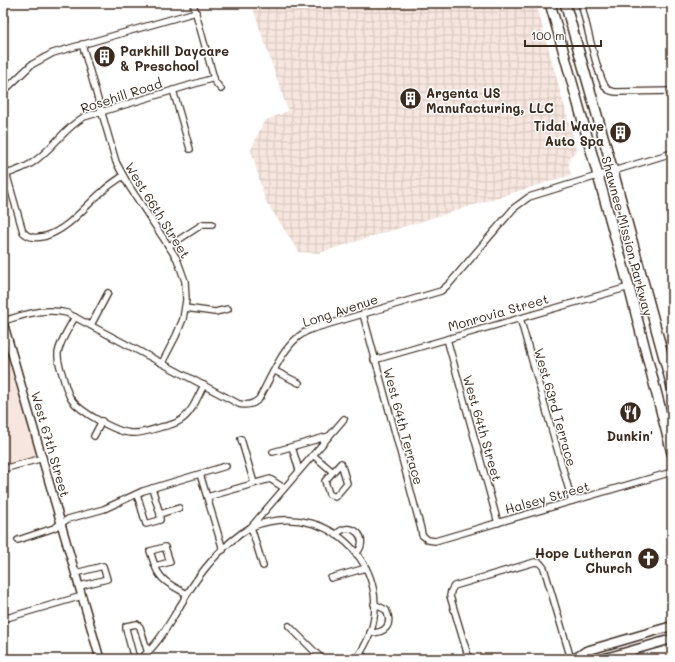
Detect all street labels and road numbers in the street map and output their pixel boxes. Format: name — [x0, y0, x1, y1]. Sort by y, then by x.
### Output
street label: Rosehill Road — [78, 74, 164, 116]
street label: Shawnee Mission Parkway — [598, 154, 658, 318]
street label: West 66th Street — [122, 159, 194, 261]
street label: Monrovia Street — [446, 289, 551, 335]
street label: Long Avenue — [300, 290, 380, 330]
street label: West 63rd Terrace — [531, 346, 581, 468]
street label: West 64th Terrace — [380, 366, 428, 486]
street label: West 64th Street — [460, 373, 506, 483]
street label: West 67th Street — [28, 389, 74, 499]
street label: Halsey Street — [503, 477, 592, 517]

